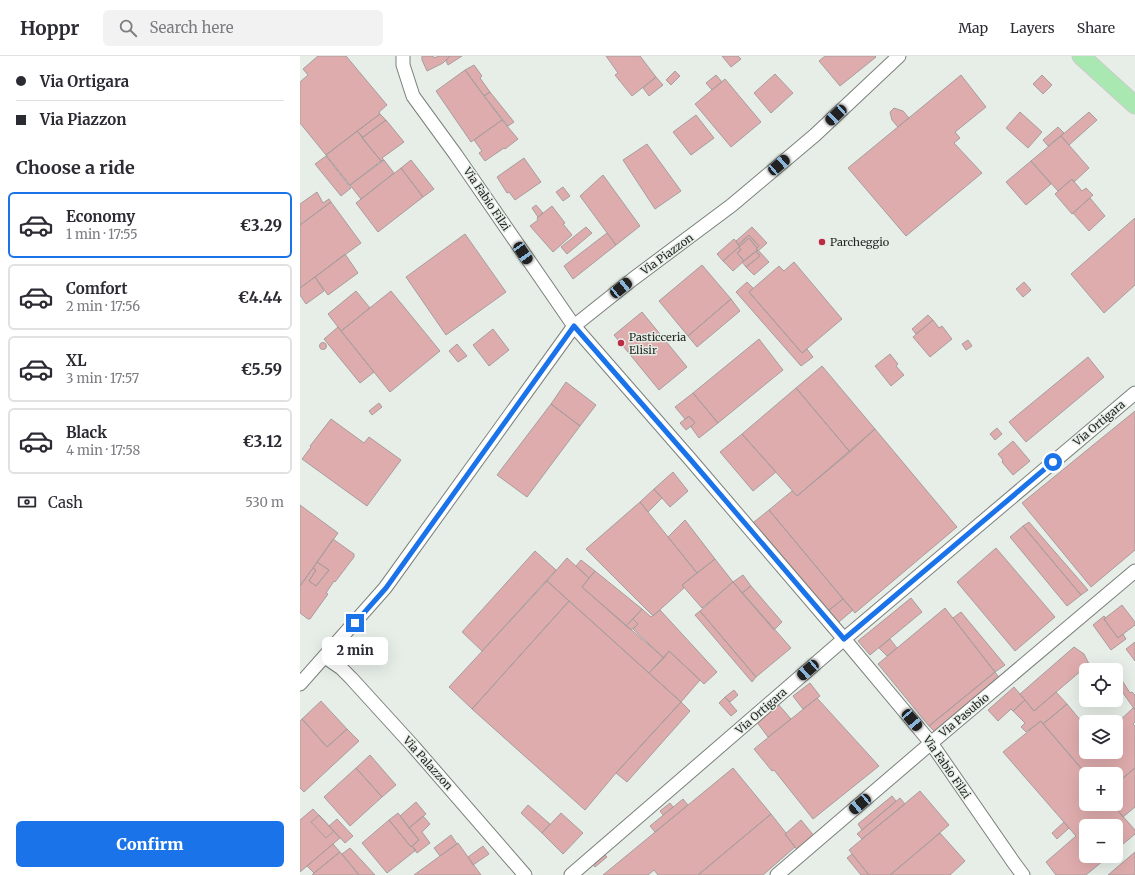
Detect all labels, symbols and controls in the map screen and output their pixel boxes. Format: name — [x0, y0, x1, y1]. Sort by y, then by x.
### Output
search box — [103, 10, 383, 46]
text: Hoppr — [20, 16, 79, 40]
icon: search — [117, 17, 139, 39]
text: Search here — [149, 18, 234, 37]
text: Map — [958, 19, 988, 37]
text: Layers — [1010, 19, 1055, 37]
text: Share — [1077, 19, 1115, 37]
text: Via Ortigara — [40, 72, 129, 91]
car — [823, 102, 849, 128]
text: Via Piazzon — [40, 110, 126, 129]
car — [766, 153, 792, 177]
text: Choose a ride — [16, 156, 135, 179]
street label: Via Fabio Filzi — [460, 164, 514, 234]
icon: car — [18, 207, 54, 243]
text: Economy — [66, 207, 135, 226]
text: €3.29 — [240, 216, 282, 235]
text: 1 min · 17:55 — [66, 226, 138, 243]
street label: Via Piazzon — [637, 230, 697, 278]
place label: Parcheggio — [830, 235, 890, 249]
marker: Parcheggio — [817, 237, 827, 247]
car — [511, 240, 535, 266]
car — [608, 276, 634, 300]
icon: car — [18, 279, 54, 315]
text: Comfort — [66, 279, 127, 298]
text: €4.44 — [238, 288, 282, 307]
text: 2 min · 17:56 — [66, 298, 140, 315]
place label: Pasticceria Elisir — [629, 330, 686, 357]
marker: Pasticceria Elisir — [616, 338, 626, 348]
icon: car — [18, 351, 54, 387]
text: XL — [66, 351, 87, 370]
text: €5.59 — [241, 360, 282, 379]
text: 3 min · 17:57 — [66, 370, 139, 387]
street label: Via Ortigara — [1069, 397, 1128, 449]
icon: car — [18, 423, 54, 459]
text: Black — [66, 423, 107, 442]
text: €3.12 — [242, 432, 282, 451]
text: 4 min · 17:58 — [66, 442, 140, 459]
route start — [1044, 453, 1062, 471]
icon: cash — [16, 491, 38, 513]
text: Cash — [48, 493, 83, 512]
text: 530 m — [245, 494, 284, 511]
route end — [346, 614, 364, 632]
callout: 2 min — [322, 637, 388, 665]
text: 2 min — [336, 642, 374, 659]
car — [795, 658, 821, 682]
map controls — [1079, 663, 1123, 863]
button: locate — [1079, 663, 1123, 707]
street label: Via Ortigara — [732, 685, 790, 738]
street label: Via Pasubio — [935, 690, 992, 741]
car — [900, 707, 924, 733]
button: layers — [1079, 715, 1123, 759]
street label: Via Fabio Filzi — [920, 732, 974, 802]
street label: Via Palazzon — [400, 733, 456, 793]
button: + — [1079, 767, 1123, 811]
car — [847, 792, 873, 816]
button: − — [1079, 819, 1123, 863]
button: Confirm — [16, 821, 284, 867]

